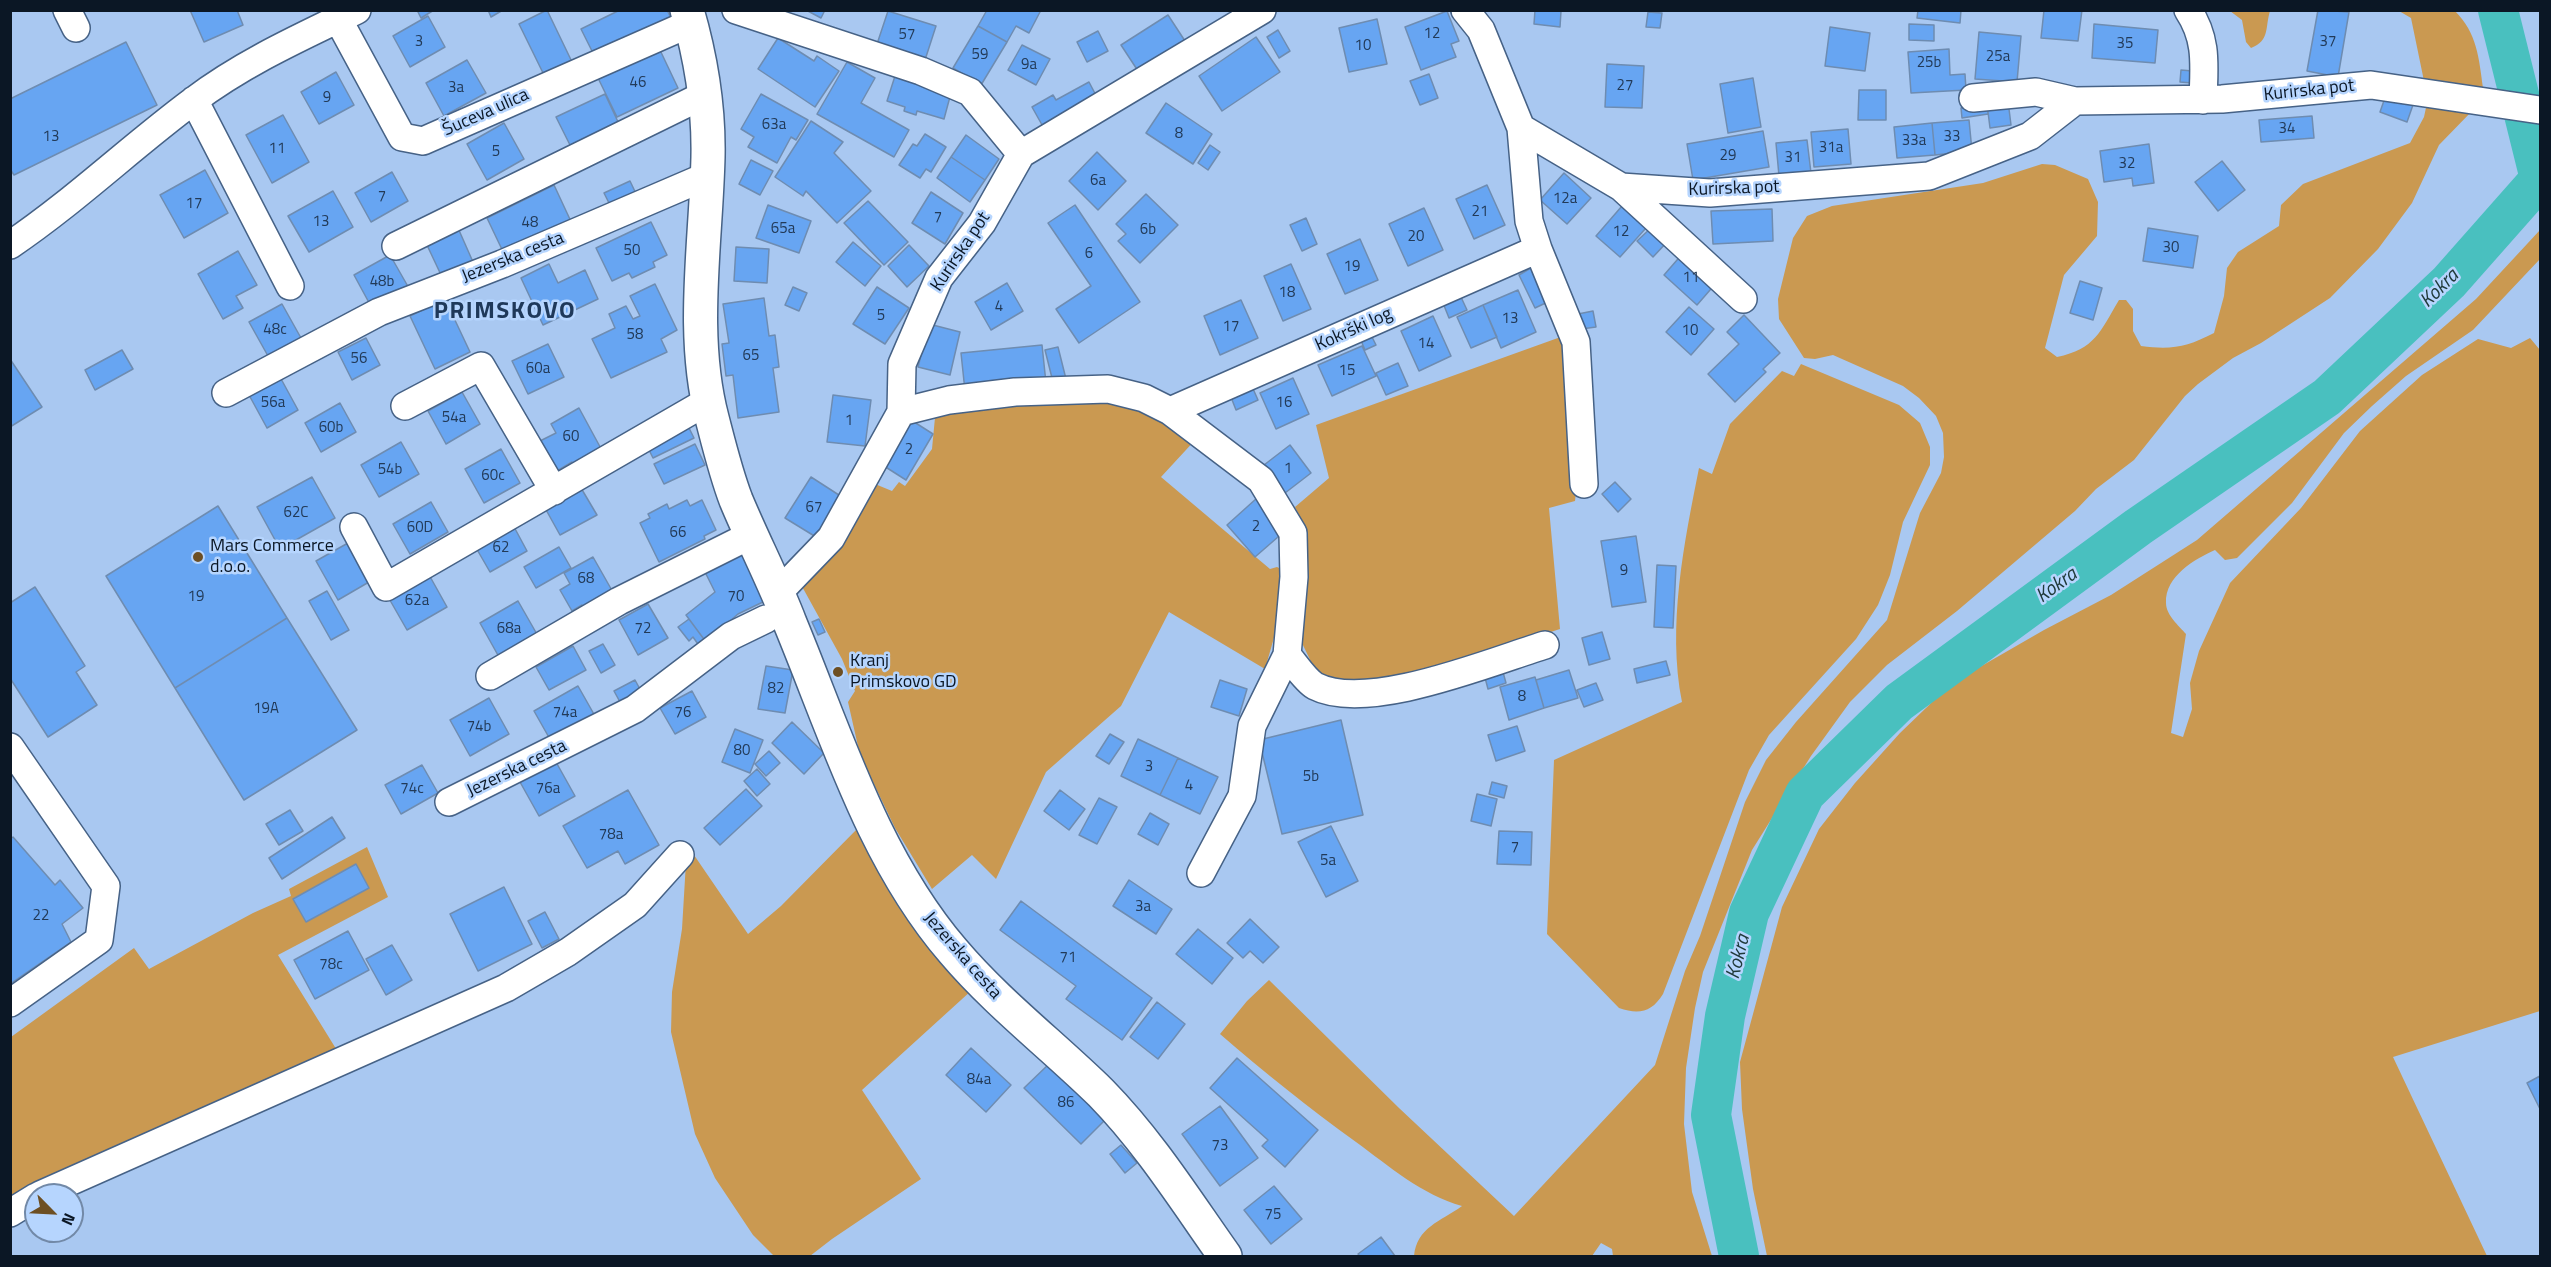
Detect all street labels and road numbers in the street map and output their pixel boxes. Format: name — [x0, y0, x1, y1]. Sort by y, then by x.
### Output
street label: Kurirska pot — [2263, 75, 2355, 107]
street label: Šuceva ulica — [440, 84, 532, 142]
street label: Kurirska pot — [1688, 177, 1780, 201]
street label: Kurirska pot — [927, 208, 995, 296]
street label: Jezerska cesta — [459, 228, 567, 288]
street label: Kokrški log — [1312, 303, 1396, 357]
street label: Jezerska cesta — [464, 736, 570, 802]
street label: Jezerska cesta — [918, 908, 1006, 1004]

